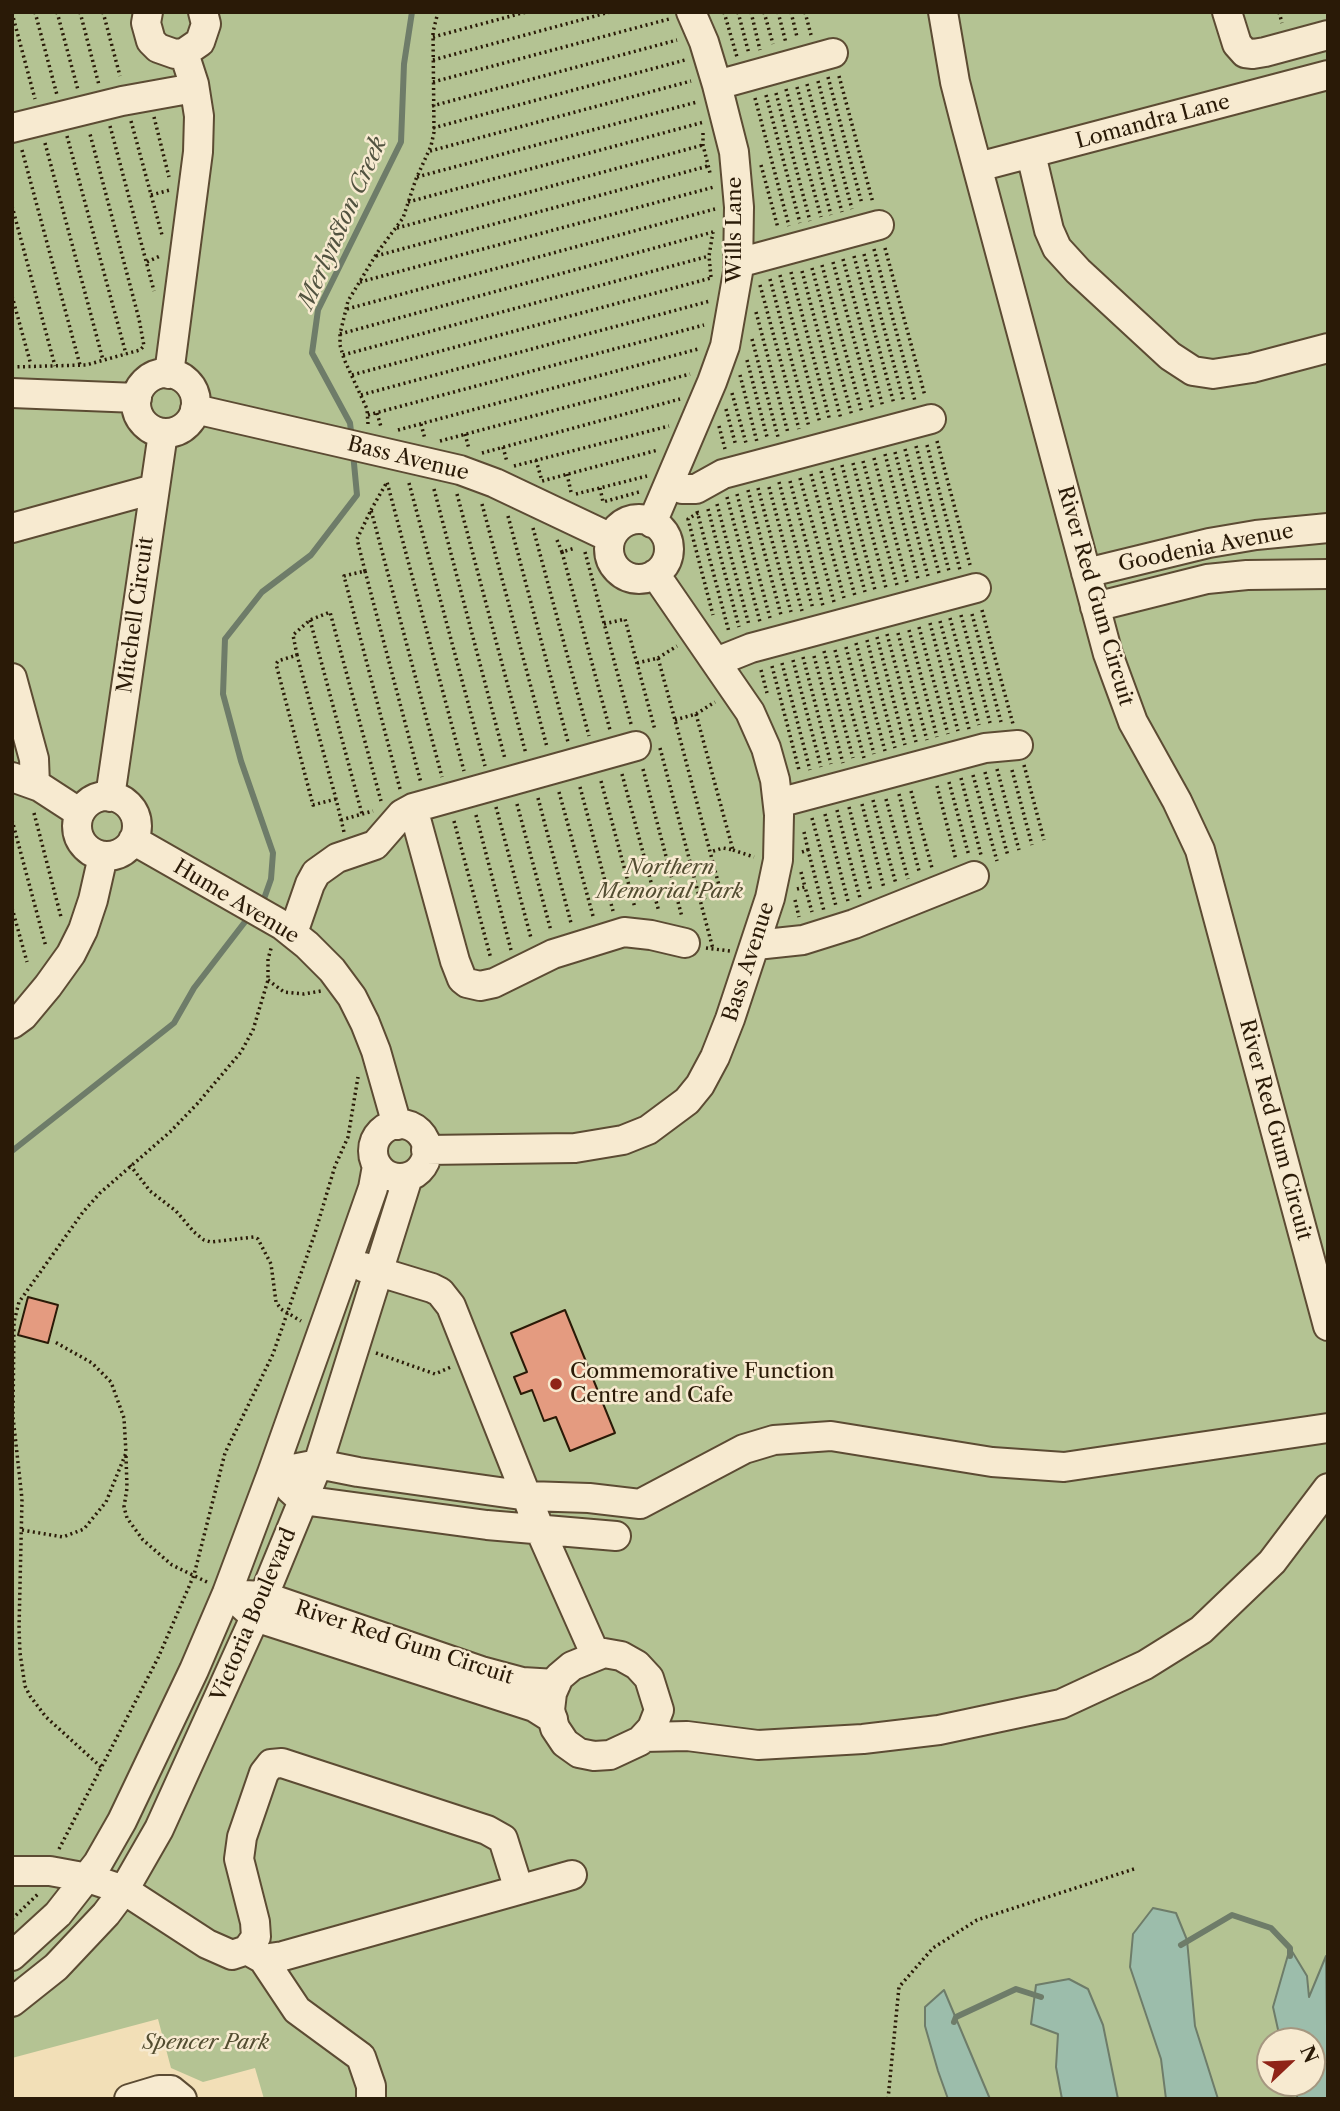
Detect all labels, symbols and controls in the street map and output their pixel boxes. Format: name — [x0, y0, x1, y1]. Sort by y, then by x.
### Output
street label: Lomandra Lane — [1073, 89, 1233, 155]
water label: Merlynston Creek — [293, 133, 393, 313]
street label: Wills Lane — [722, 177, 748, 283]
street label: Bass Avenue — [345, 432, 471, 486]
street label: River Red Gum Circuit — [1051, 483, 1139, 709]
street label: Goodenia Avenue — [1116, 519, 1296, 577]
street label: Mitchell Circuit — [113, 535, 159, 695]
street label: Hume Avenue — [169, 855, 303, 949]
park label: Northern Memorial Park — [597, 855, 743, 905]
street label: Bass Avenue — [718, 899, 780, 1025]
street label: River Red Gum Circuit — [1233, 1017, 1317, 1243]
place label: Commemorative Function Centre and Cafe — [570, 1359, 834, 1409]
marker: Commemorative Function Centre and Cafe — [548, 1376, 564, 1392]
street label: Victoria Boulevard — [206, 1524, 302, 1706]
street label: River Red Gum Circuit — [292, 1596, 516, 1690]
north arrow — [1256, 2027, 1326, 2097]
park label: Spencer Park — [143, 2030, 269, 2056]
text: N — [1295, 2042, 1323, 2066]

